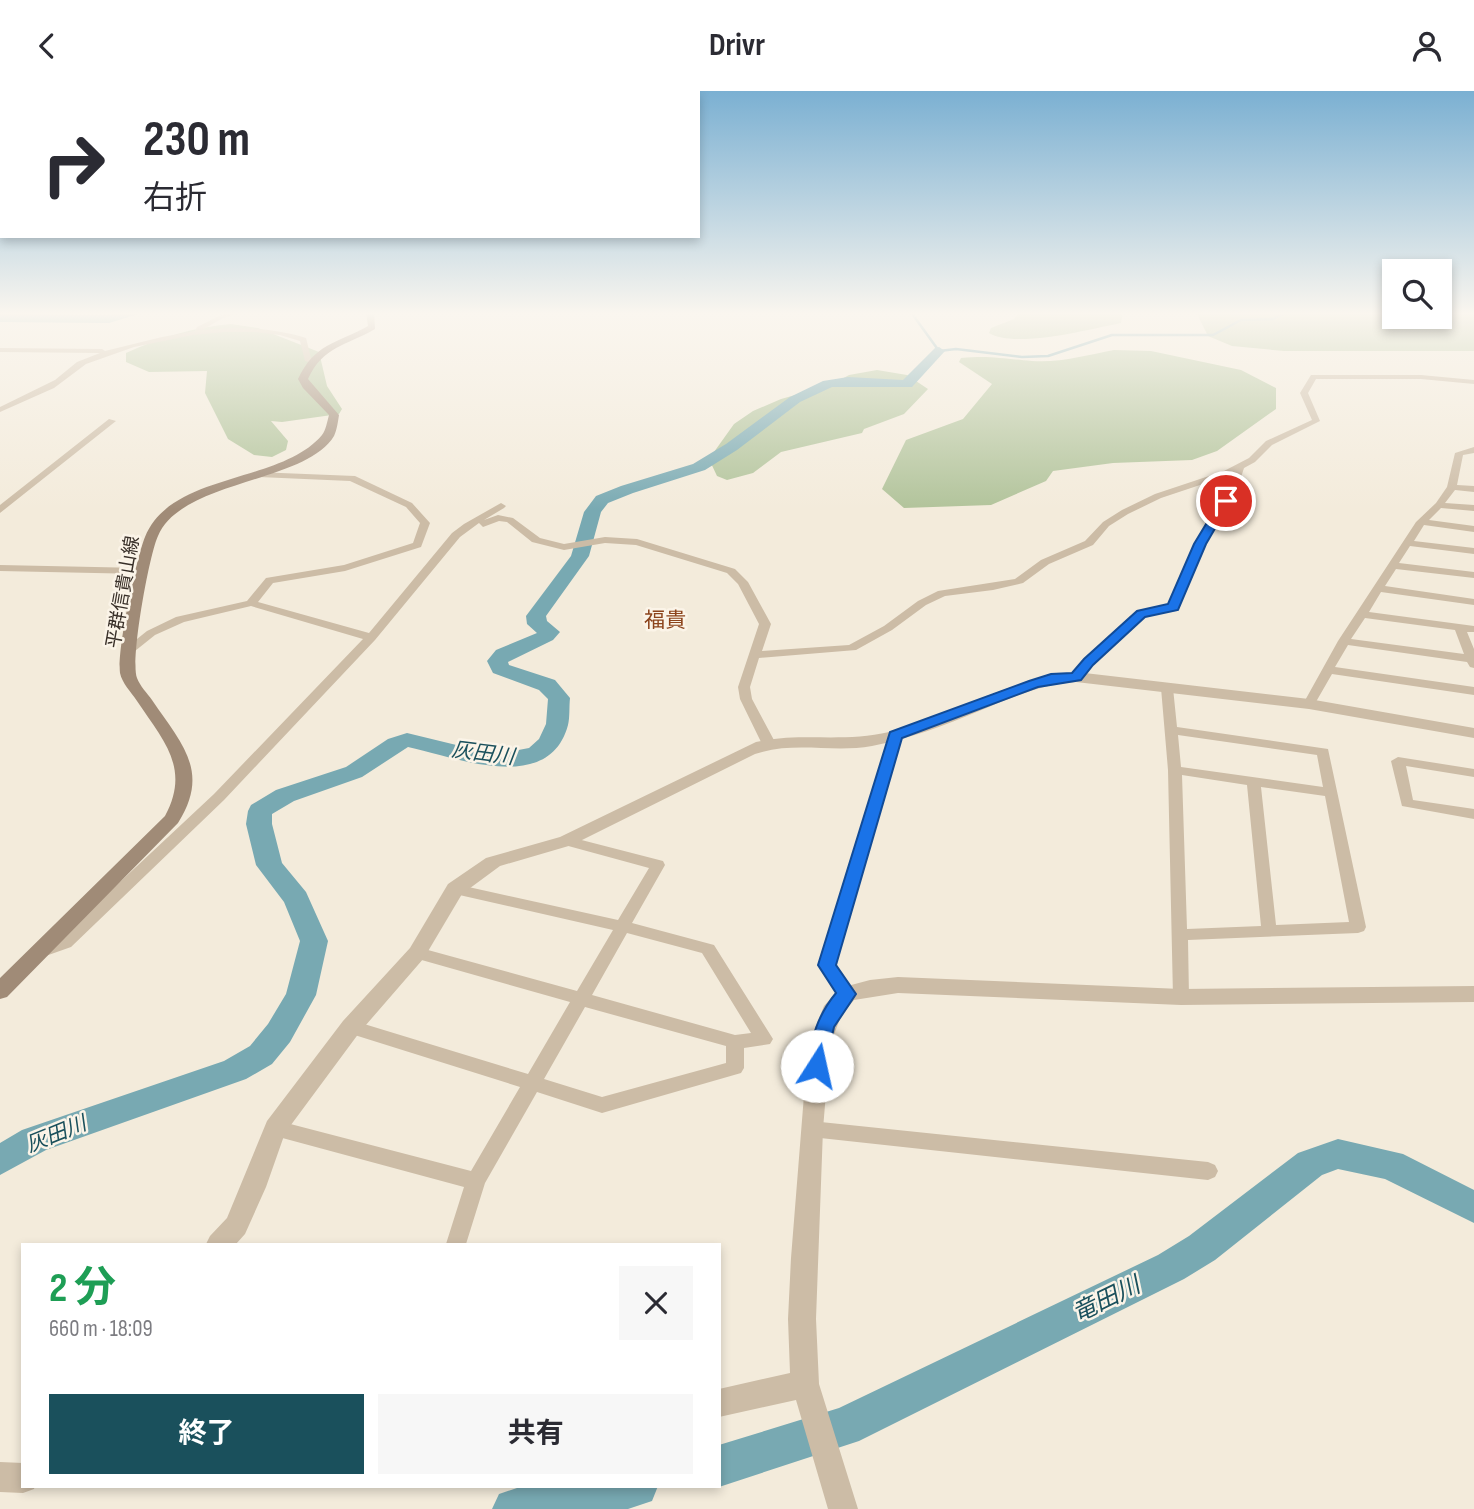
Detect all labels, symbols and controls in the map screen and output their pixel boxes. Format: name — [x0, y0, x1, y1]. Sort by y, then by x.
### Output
text: Drivr — [709, 26, 765, 65]
icon: back — [28, 27, 66, 65]
icon: person — [1408, 27, 1446, 65]
text: 230 m — [143, 111, 250, 170]
icon: right — [28, 119, 119, 210]
text: 右折 — [143, 179, 207, 218]
map controls — [1382, 259, 1452, 329]
button: search — [1382, 259, 1452, 329]
pin — [1196, 471, 1256, 531]
icon: arrive — [1207, 482, 1245, 520]
street label: 平群信貴山線 — [102, 534, 145, 650]
district label: 福貴 — [644, 608, 686, 633]
water label: 灰田川 — [450, 737, 518, 770]
position arrow — [780, 1029, 854, 1103]
water label: 灰田川 — [22, 1110, 92, 1158]
text: 2 分 — [49, 1263, 116, 1314]
button: close — [619, 1266, 693, 1340]
water label: 竜田川 — [1068, 1269, 1148, 1328]
text: 660 m · 18:09 — [49, 1315, 153, 1343]
button: 終了 — [49, 1394, 364, 1474]
button: 共有 — [378, 1394, 693, 1474]

